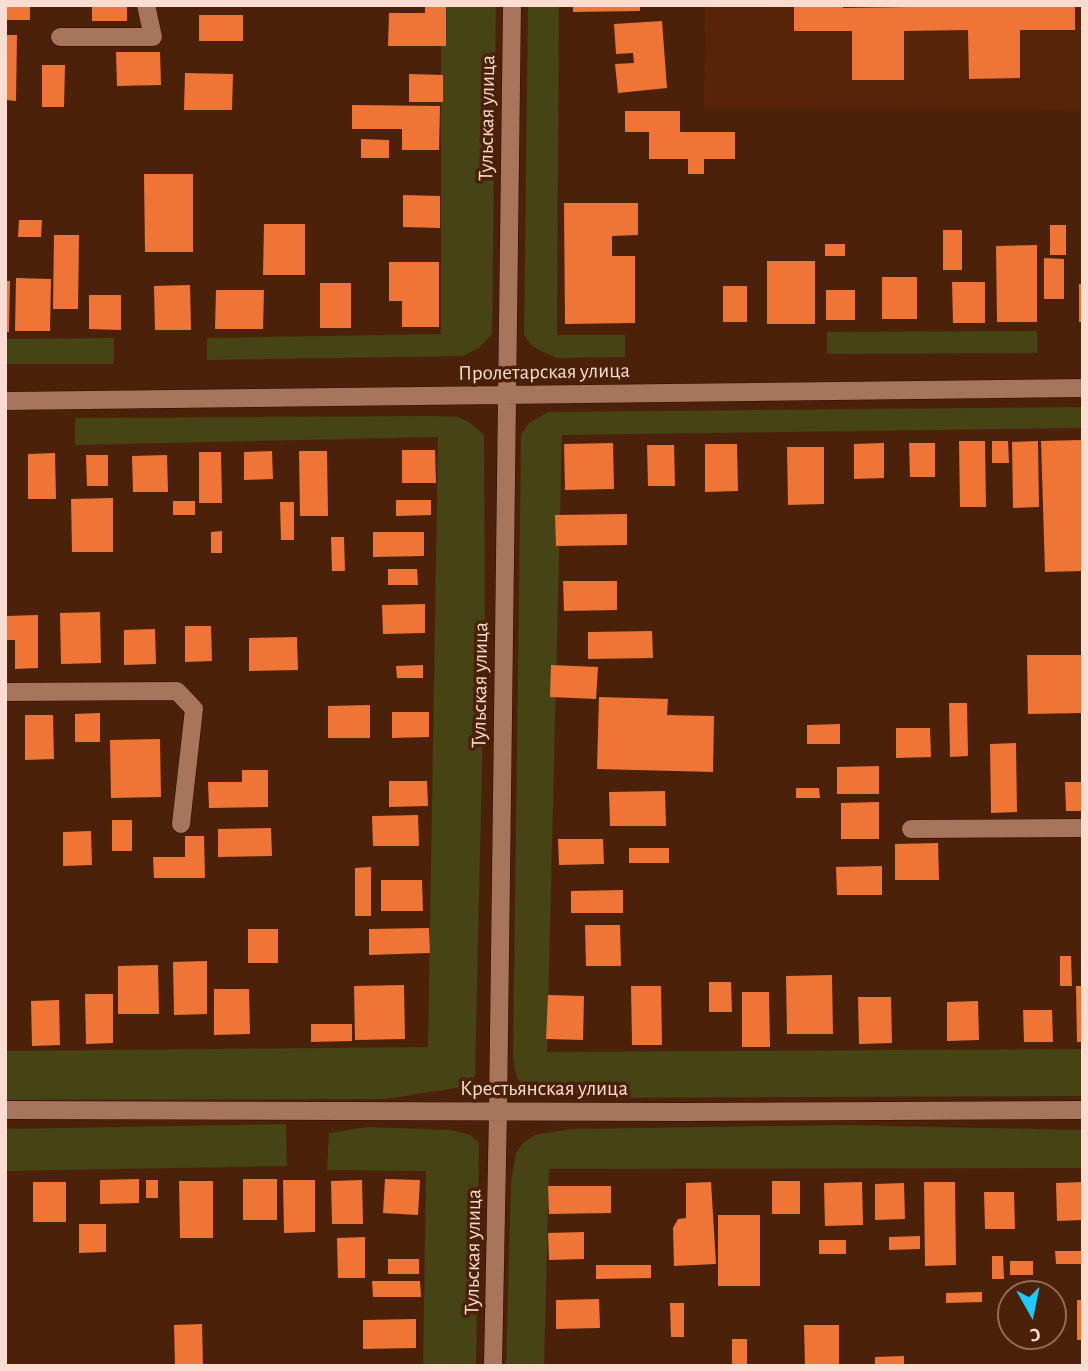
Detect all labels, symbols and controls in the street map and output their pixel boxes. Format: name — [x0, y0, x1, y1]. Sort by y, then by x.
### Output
street label: Тульская улица — [473, 55, 501, 181]
street label: Пролетарская улица — [458, 358, 630, 386]
street label: Тульская улица — [466, 622, 494, 748]
street label: Крестьянская улица — [460, 1076, 628, 1102]
street label: Тульская улица — [459, 1189, 487, 1315]
north arrow — [997, 1280, 1067, 1350]
text: С — [1028, 1324, 1042, 1344]

